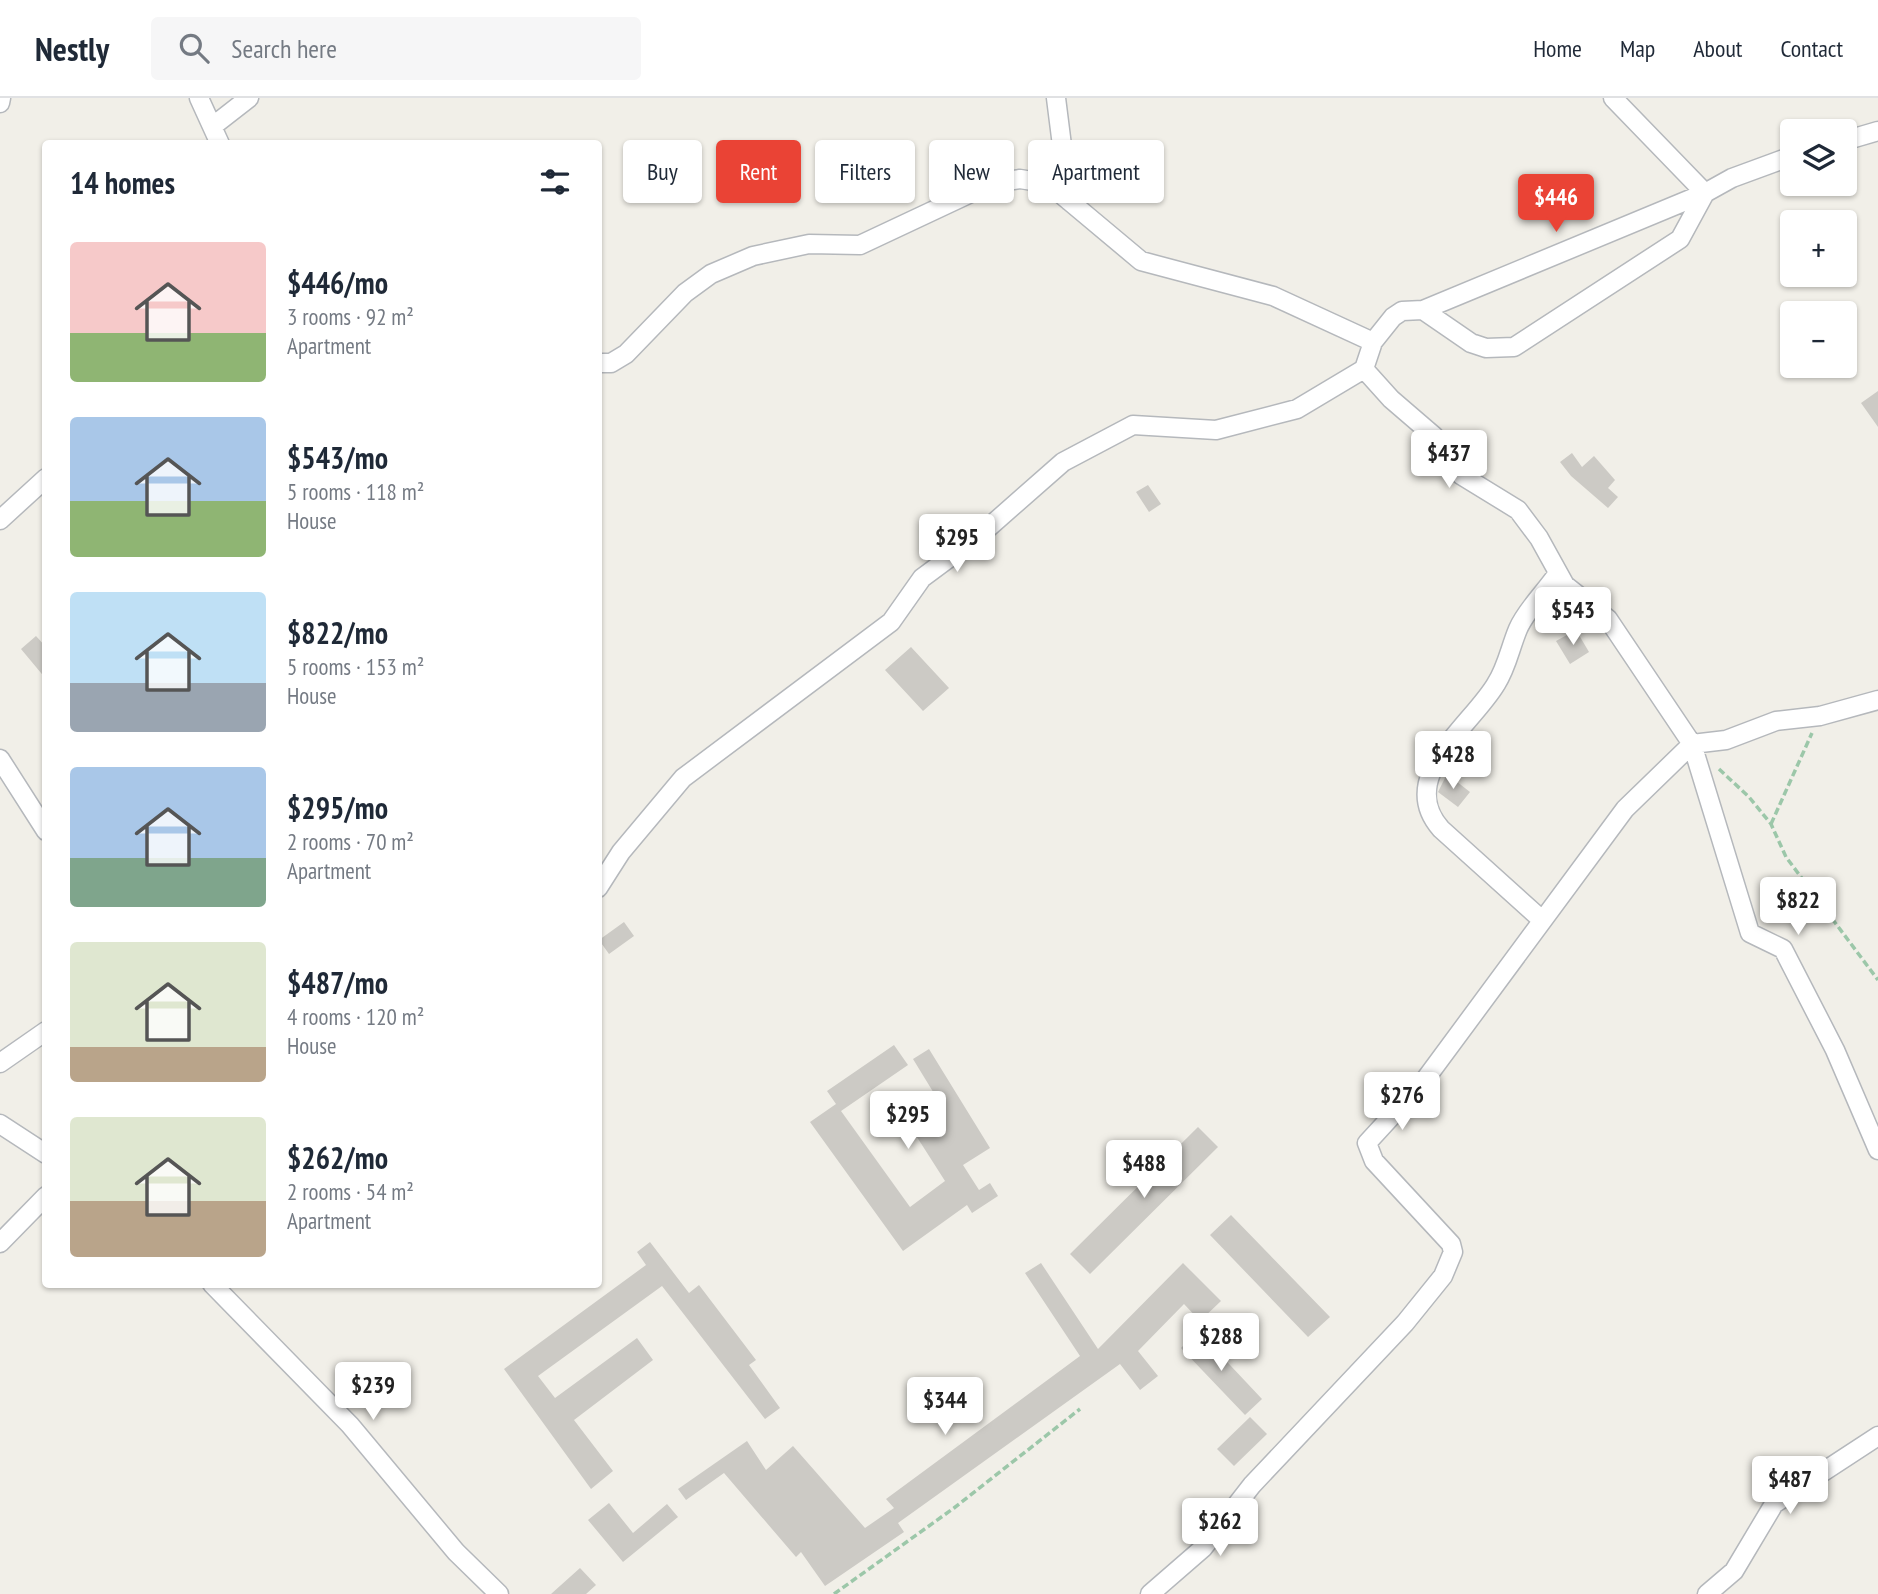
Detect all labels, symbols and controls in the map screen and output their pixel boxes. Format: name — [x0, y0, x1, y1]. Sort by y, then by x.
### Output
search box — [151, 17, 641, 80]
text: Nestly — [35, 27, 109, 70]
icon: search — [175, 29, 213, 67]
text: Search here — [231, 32, 337, 65]
text: Home — [1533, 33, 1582, 64]
text: Map — [1620, 33, 1655, 64]
text: About — [1693, 33, 1742, 64]
text: Contact — [1780, 33, 1843, 64]
map controls — [1780, 119, 1857, 378]
button: layers — [1780, 119, 1857, 196]
chip: Buy — [623, 140, 702, 203]
chip: Rent — [716, 140, 801, 203]
chip: Filters — [815, 140, 915, 203]
chip: New — [929, 140, 1014, 203]
chip: Apartment — [1028, 140, 1164, 203]
text: 14 homes — [70, 163, 175, 202]
icon: filters — [536, 163, 574, 201]
pin: $446 — [1515, 174, 1597, 234]
text: $446 — [1534, 182, 1578, 211]
button: + — [1780, 210, 1857, 287]
text: $446/mo — [287, 263, 388, 302]
icon: home — [126, 270, 210, 354]
button: − — [1780, 301, 1857, 378]
text: 3 rooms · 92 m² — [287, 302, 414, 331]
text: Apartment — [287, 331, 371, 360]
pin: $437 — [1408, 430, 1490, 490]
text: $543/mo — [287, 438, 388, 477]
text: $437 — [1427, 438, 1471, 467]
icon: home — [126, 445, 210, 529]
text: 5 rooms · 118 m² — [287, 477, 424, 506]
text: House — [287, 506, 337, 535]
pin: $295 — [916, 514, 998, 574]
text: $295 — [935, 522, 979, 551]
pin: $543 — [1532, 588, 1614, 647]
text: $543 — [1551, 595, 1595, 624]
text: $822/mo — [287, 613, 388, 652]
icon: home — [126, 620, 210, 704]
text: 5 rooms · 153 m² — [287, 652, 424, 681]
text: House — [287, 681, 337, 710]
pin: $428 — [1412, 732, 1494, 791]
text: $428 — [1431, 739, 1475, 768]
text: $295/mo — [287, 788, 388, 827]
icon: home — [126, 795, 210, 879]
text: 2 rooms · 70 m² — [287, 827, 414, 856]
text: Apartment — [287, 856, 371, 885]
pin: $822 — [1757, 878, 1839, 937]
text: $822 — [1776, 885, 1820, 914]
text: $487/mo — [287, 963, 388, 1002]
icon: home — [126, 970, 210, 1054]
text: 4 rooms · 120 m² — [287, 1002, 424, 1031]
text: House — [287, 1031, 337, 1060]
pin: $276 — [1361, 1072, 1443, 1132]
text: $276 — [1380, 1080, 1424, 1109]
pin: $295 — [867, 1091, 949, 1151]
text: $295 — [886, 1099, 930, 1128]
text: $262/mo — [287, 1138, 388, 1177]
pin: $488 — [1103, 1140, 1185, 1200]
icon: home — [126, 1145, 210, 1229]
text: $488 — [1122, 1148, 1166, 1177]
text: 2 rooms · 54 m² — [287, 1177, 414, 1206]
text: Apartment — [287, 1206, 371, 1235]
pin: $288 — [1180, 1314, 1262, 1373]
text: $288 — [1199, 1321, 1243, 1350]
pin: $239 — [332, 1362, 414, 1422]
text: $239 — [351, 1370, 395, 1399]
pin: $344 — [904, 1378, 986, 1437]
text: $344 — [923, 1385, 967, 1414]
pin: $487 — [1749, 1456, 1831, 1516]
text: $487 — [1768, 1464, 1812, 1493]
pin: $262 — [1179, 1498, 1261, 1558]
text: $262 — [1198, 1506, 1242, 1535]

